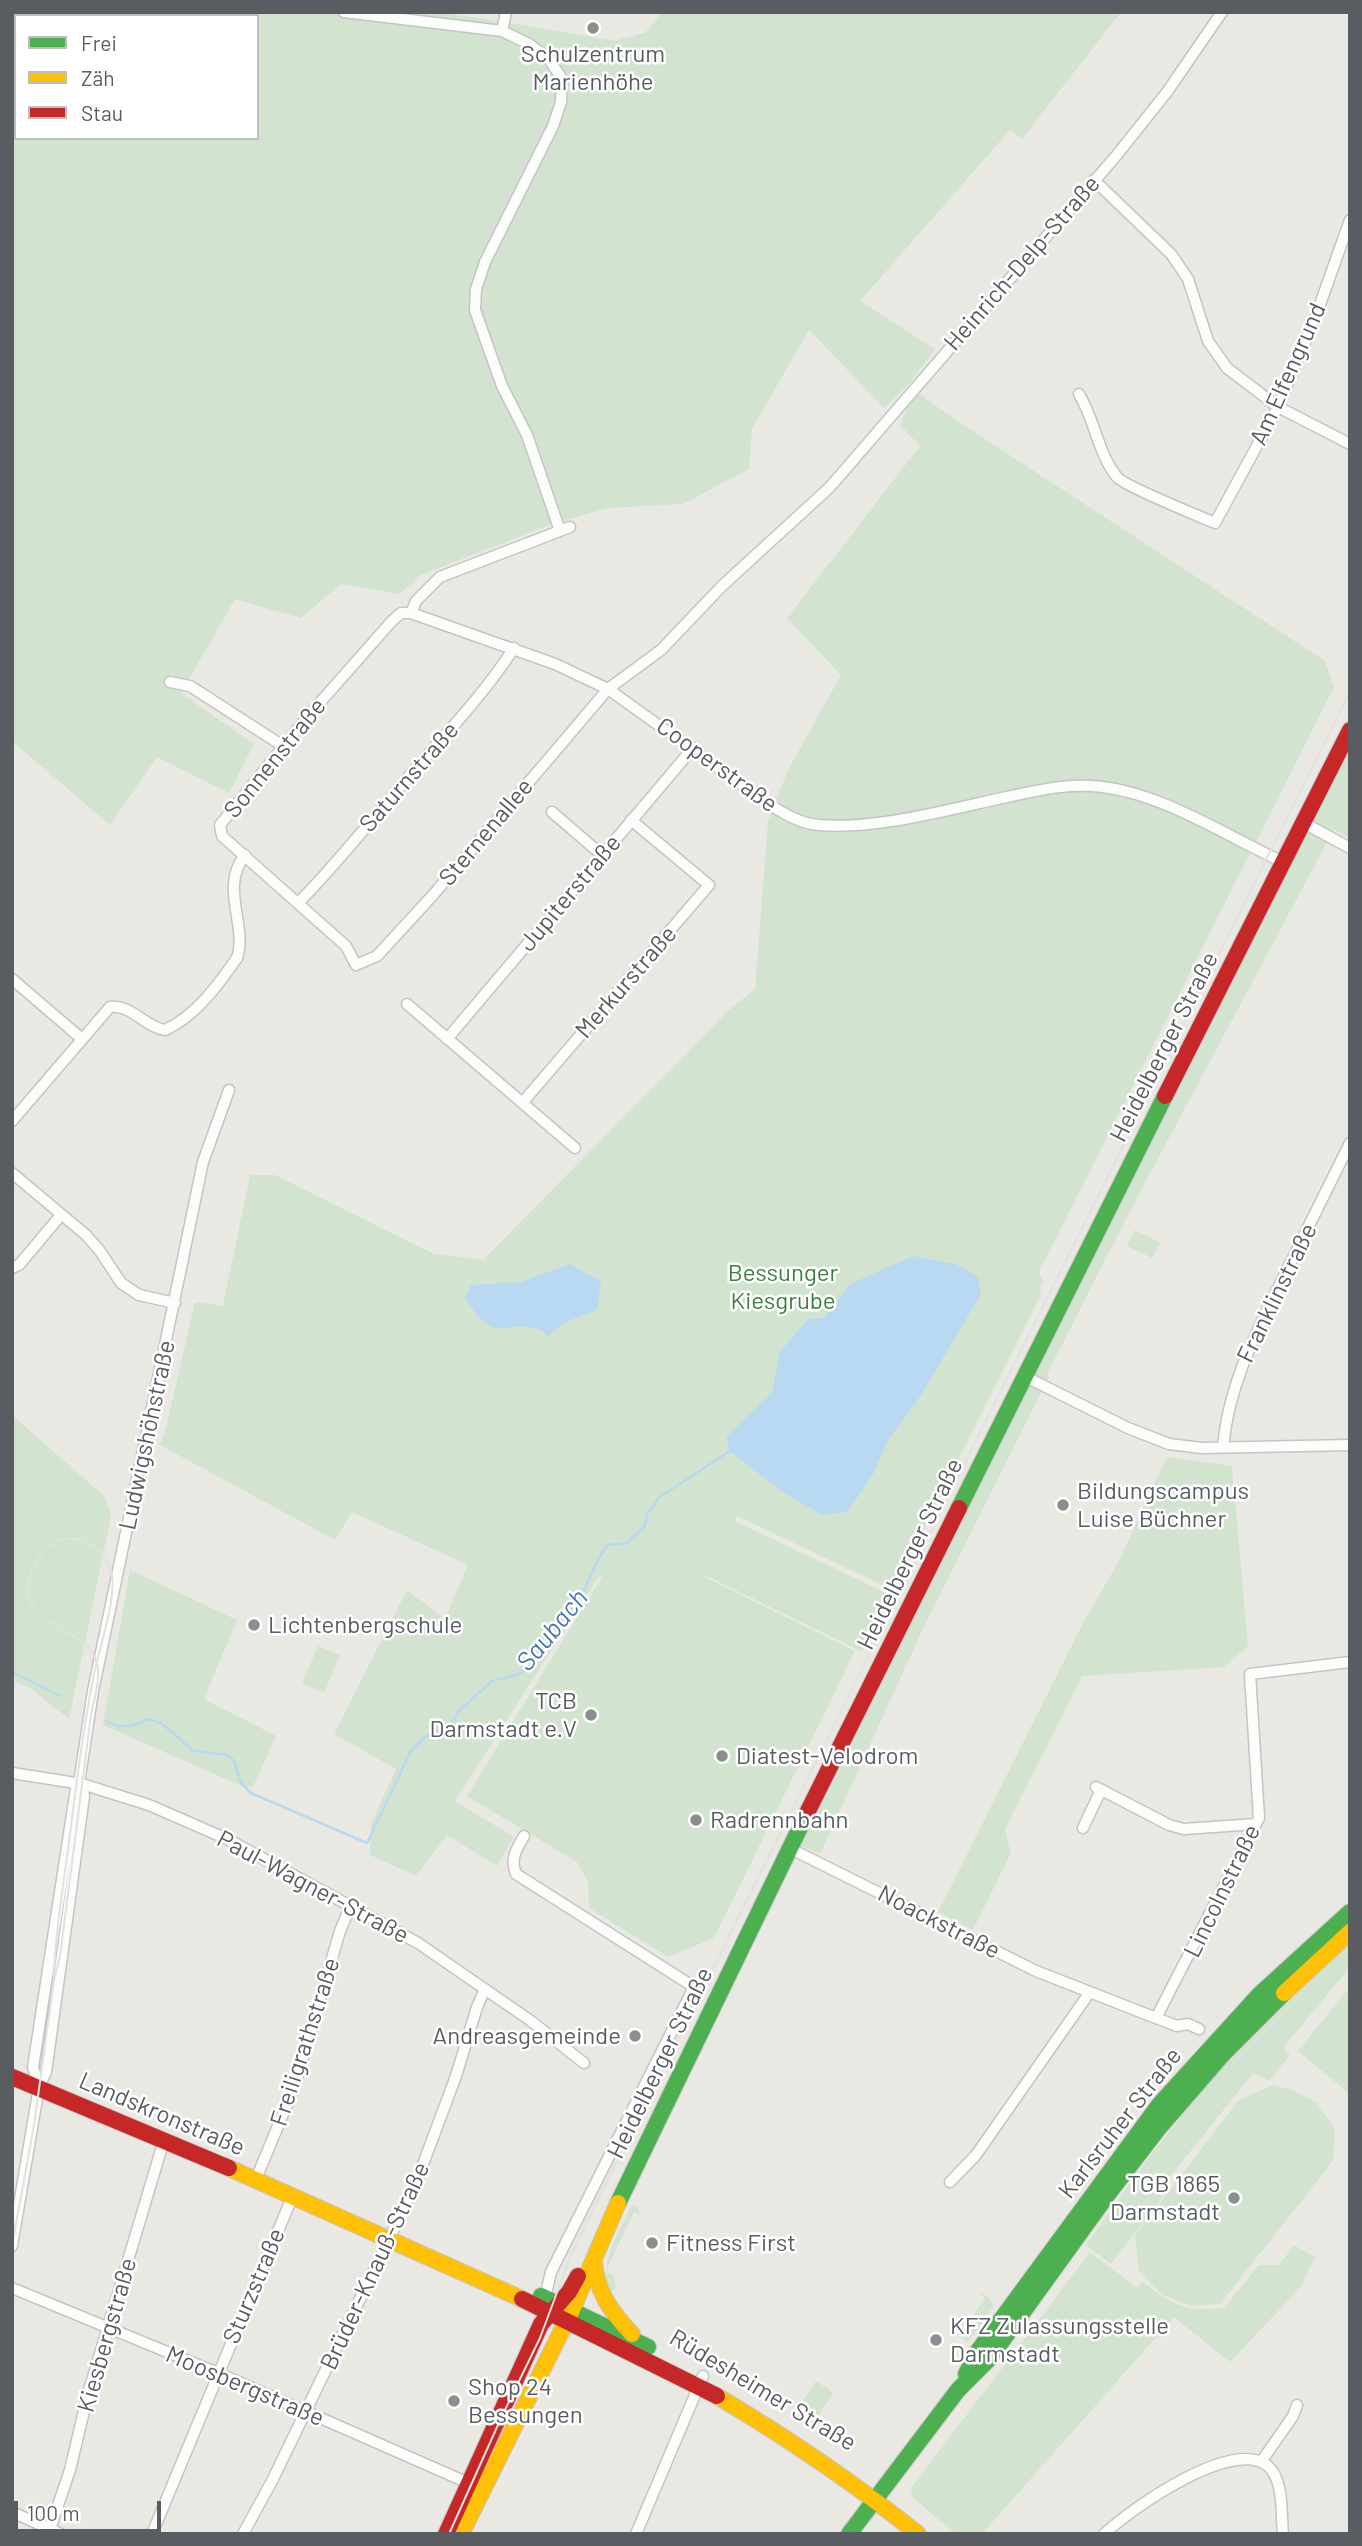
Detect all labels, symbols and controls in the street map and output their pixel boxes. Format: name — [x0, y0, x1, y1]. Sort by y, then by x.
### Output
legend — [14, 14, 259, 140]
marker: Schulzentrum Marienhöhe — [585, 20, 601, 36]
text: Frei — [81, 30, 117, 55]
place label: Schulzentrum Marienhöhe — [521, 40, 665, 96]
text: Zäh — [81, 65, 115, 90]
text: Stau — [81, 100, 123, 125]
street label: Heinrich-Delp-Straße — [938, 170, 1106, 356]
street label: Am Elfengrund — [1244, 298, 1332, 450]
street label: Sonnenstraße — [218, 692, 332, 824]
street label: Cooperstraße — [651, 711, 783, 819]
street label: Saturnstraße — [353, 716, 465, 838]
street label: Sternenallee — [433, 772, 539, 892]
street label: Jupiterstraße — [513, 829, 627, 957]
street label: Merkurstraße — [569, 920, 683, 1044]
street label: Heidelberger Straße — [1104, 947, 1224, 1147]
street label: Franklinstraße — [1231, 1219, 1323, 1367]
park label: Bessunger Kiesgrube — [728, 1259, 838, 1315]
street label: Ludwigshöhstraße — [113, 1338, 181, 1532]
street label: Heidelberger Straße — [851, 1454, 969, 1654]
place label: Bildungscampus Luise Büchner — [1077, 1477, 1249, 1533]
marker: Bildungscampus Luise Büchner — [1055, 1497, 1071, 1513]
water label: Saubach — [510, 1583, 594, 1677]
place label: Lichtenbergschule — [268, 1611, 462, 1639]
marker: Lichtenbergschule — [246, 1617, 262, 1633]
place label: TCB Darmstadt e.V — [430, 1687, 577, 1743]
marker: TCB Darmstadt e.V — [583, 1707, 599, 1723]
place label: Diatest-Velodrom — [736, 1742, 918, 1770]
marker: Diatest-Velodrom — [714, 1748, 730, 1764]
place label: Radrennbahn — [710, 1806, 849, 1834]
marker: Radrennbahn — [688, 1812, 704, 1828]
street label: Lincolnstraße — [1178, 1820, 1266, 1962]
street label: Paul-Wagner-Straße — [212, 1824, 414, 1950]
street label: Noackstraße — [873, 1879, 1005, 1965]
street label: Freiligrathstraße — [264, 1954, 346, 2130]
street label: Heidelberger Straße — [601, 1963, 719, 2163]
place label: Andreasgemeinde — [433, 2022, 621, 2050]
marker: Andreasgemeinde — [627, 2028, 643, 2044]
street label: Karlsruher Straße — [1052, 2042, 1188, 2204]
street label: Landskronstraße — [75, 2066, 249, 2162]
street label: Brüder-Knauß-Straße — [314, 2157, 436, 2375]
place label: TGB 1865 Darmstadt — [1110, 2170, 1220, 2226]
marker: TGB 1865 Darmstadt — [1226, 2190, 1242, 2206]
street label: Sturzstraße — [217, 2224, 291, 2348]
place label: Fitness First — [666, 2229, 796, 2257]
marker: Fitness First — [644, 2235, 660, 2251]
street label: Kiesbergstraße — [71, 2255, 143, 2415]
place label: KFZ Zulassungsstelle Darmstadt — [950, 2312, 1169, 2368]
street label: Rüdesheimer Straße — [665, 2323, 861, 2457]
marker: KFZ Zulassungsstelle Darmstadt — [928, 2332, 944, 2348]
street label: Moosbergstraße — [162, 2340, 328, 2432]
place label: Shop 24 Bessungen — [468, 2373, 583, 2429]
marker: Shop 24 Bessungen — [446, 2393, 462, 2409]
scale bar — [18, 2486, 164, 2530]
text: 100 m — [27, 2500, 80, 2525]

